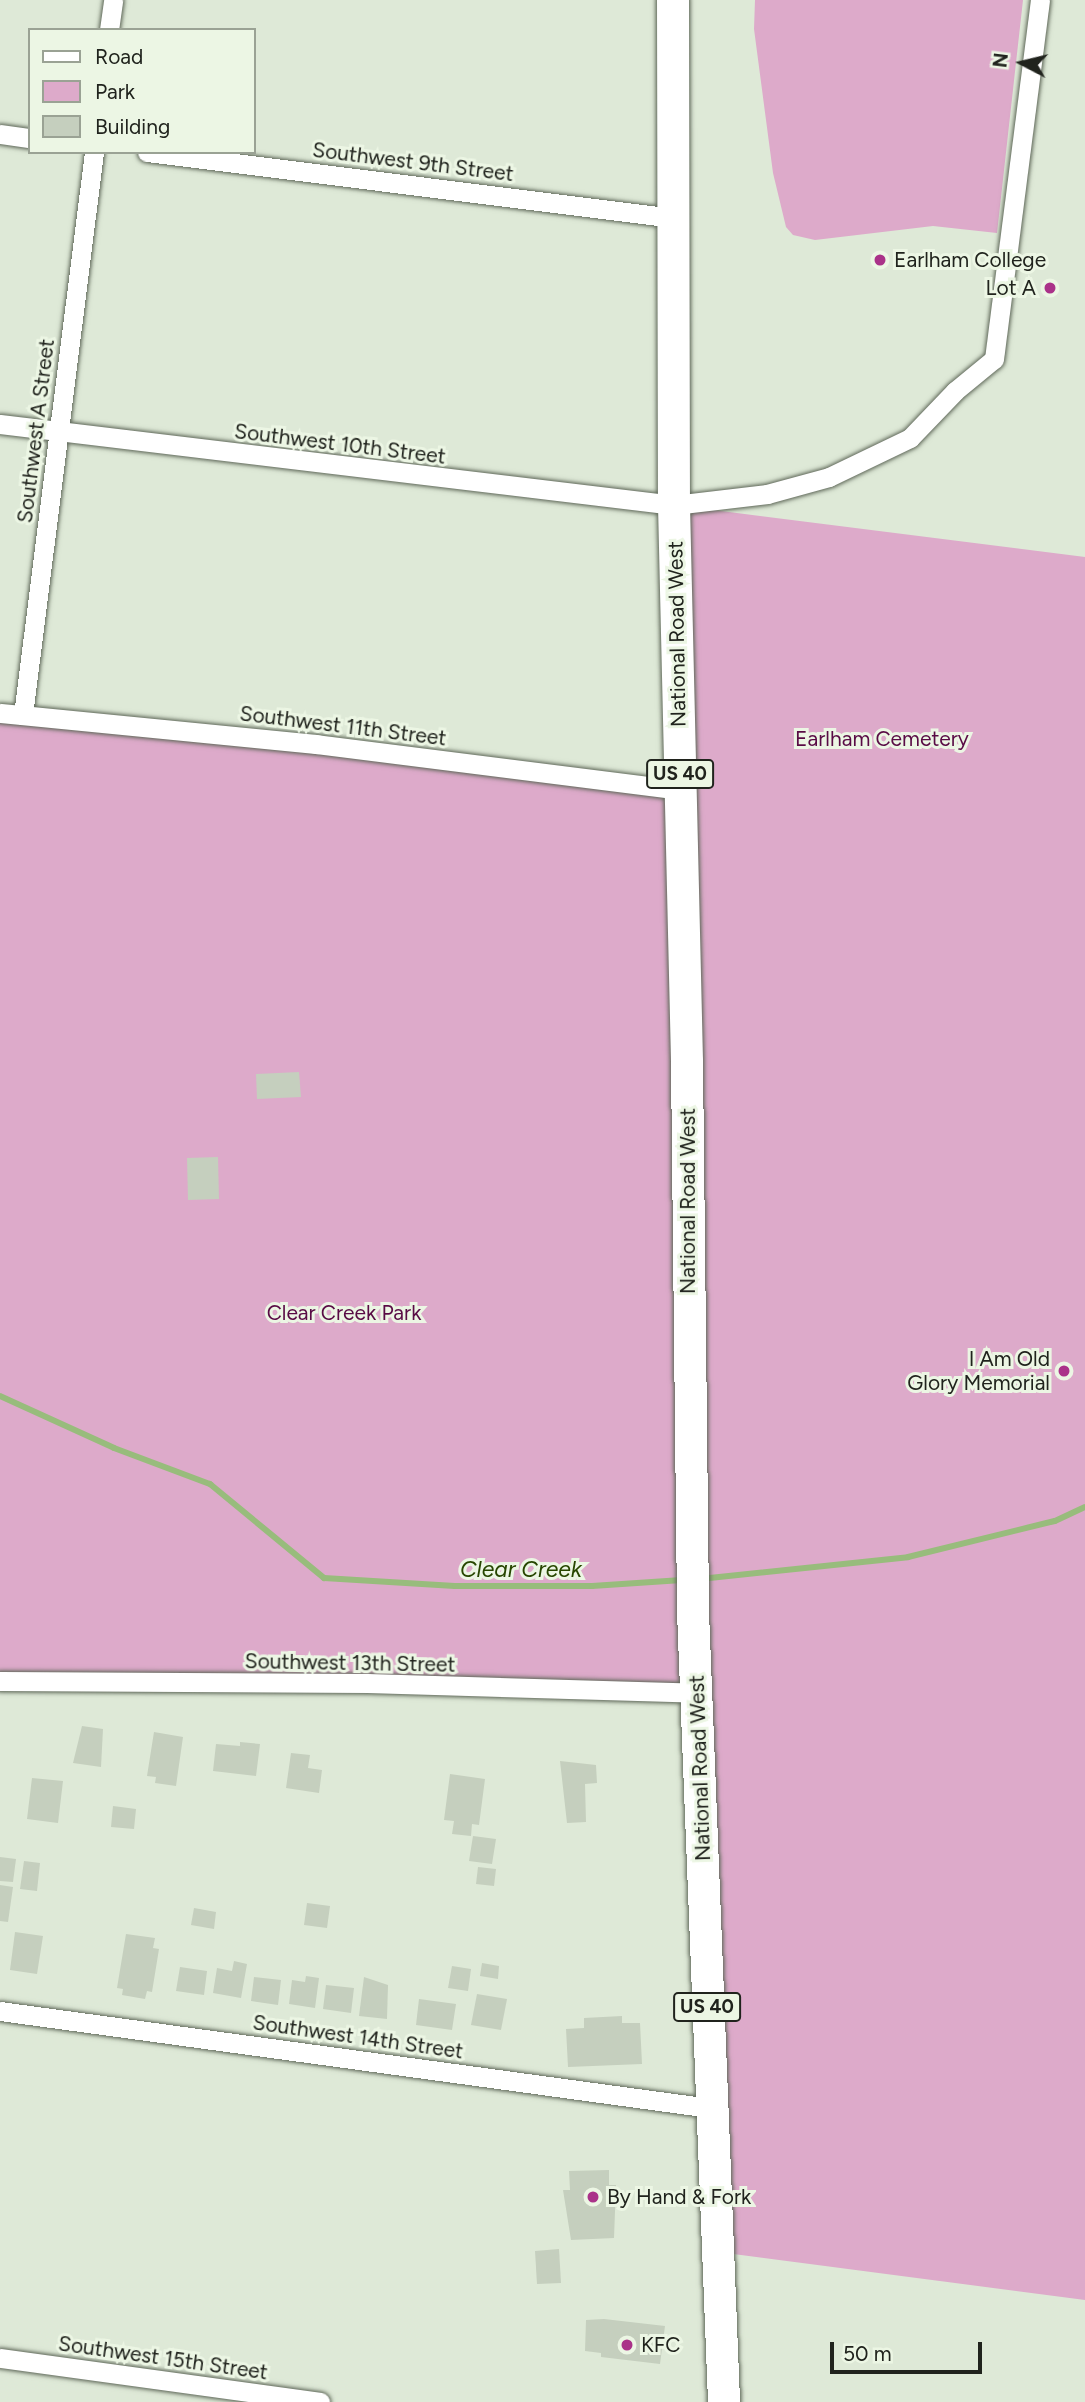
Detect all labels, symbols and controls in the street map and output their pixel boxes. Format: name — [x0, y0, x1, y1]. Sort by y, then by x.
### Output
legend — [28, 28, 256, 154]
north arrow — [987, 28, 1057, 98]
text: Road — [95, 44, 143, 69]
text: N — [988, 52, 1013, 69]
text: Park — [95, 79, 135, 104]
text: Building — [95, 114, 170, 139]
street label: Southwest 9th Street — [311, 137, 515, 187]
place label: Earlham College — [894, 247, 1046, 273]
marker: Earlham College — [872, 252, 888, 268]
place label: Lot A — [986, 275, 1036, 301]
marker: Lot A — [1042, 280, 1058, 296]
street label: Southwest A Street — [12, 338, 60, 524]
street label: Southwest 10th Street — [233, 419, 447, 469]
street label: National Road West — [663, 541, 691, 727]
street label: Southwest 11th Street — [238, 701, 448, 751]
park label: Earlham Cemetery — [795, 726, 969, 752]
road number: US 40 — [645, 758, 715, 790]
street label: National Road West — [675, 1108, 701, 1294]
park label: Clear Creek Park — [267, 1300, 421, 1326]
place label: I Am Old Glory Memorial — [907, 1346, 1050, 1396]
marker: I Am Old Glory Memorial — [1056, 1363, 1072, 1379]
water label: Clear Creek — [460, 1555, 582, 1583]
street label: Southwest 13th Street — [244, 1649, 456, 1677]
street label: National Road West — [684, 1675, 716, 1861]
road number: US 40 — [672, 1992, 742, 2022]
street label: Southwest 14th Street — [251, 2010, 465, 2064]
place label: By Hand & Fork — [607, 2184, 751, 2210]
marker: By Hand & Fork — [585, 2189, 601, 2205]
scale bar — [833, 2328, 985, 2372]
street label: Southwest 15th Street — [57, 2331, 269, 2385]
place label: KFC — [641, 2332, 680, 2358]
marker: KFC — [619, 2337, 635, 2353]
text: 50 m — [843, 2341, 892, 2366]

